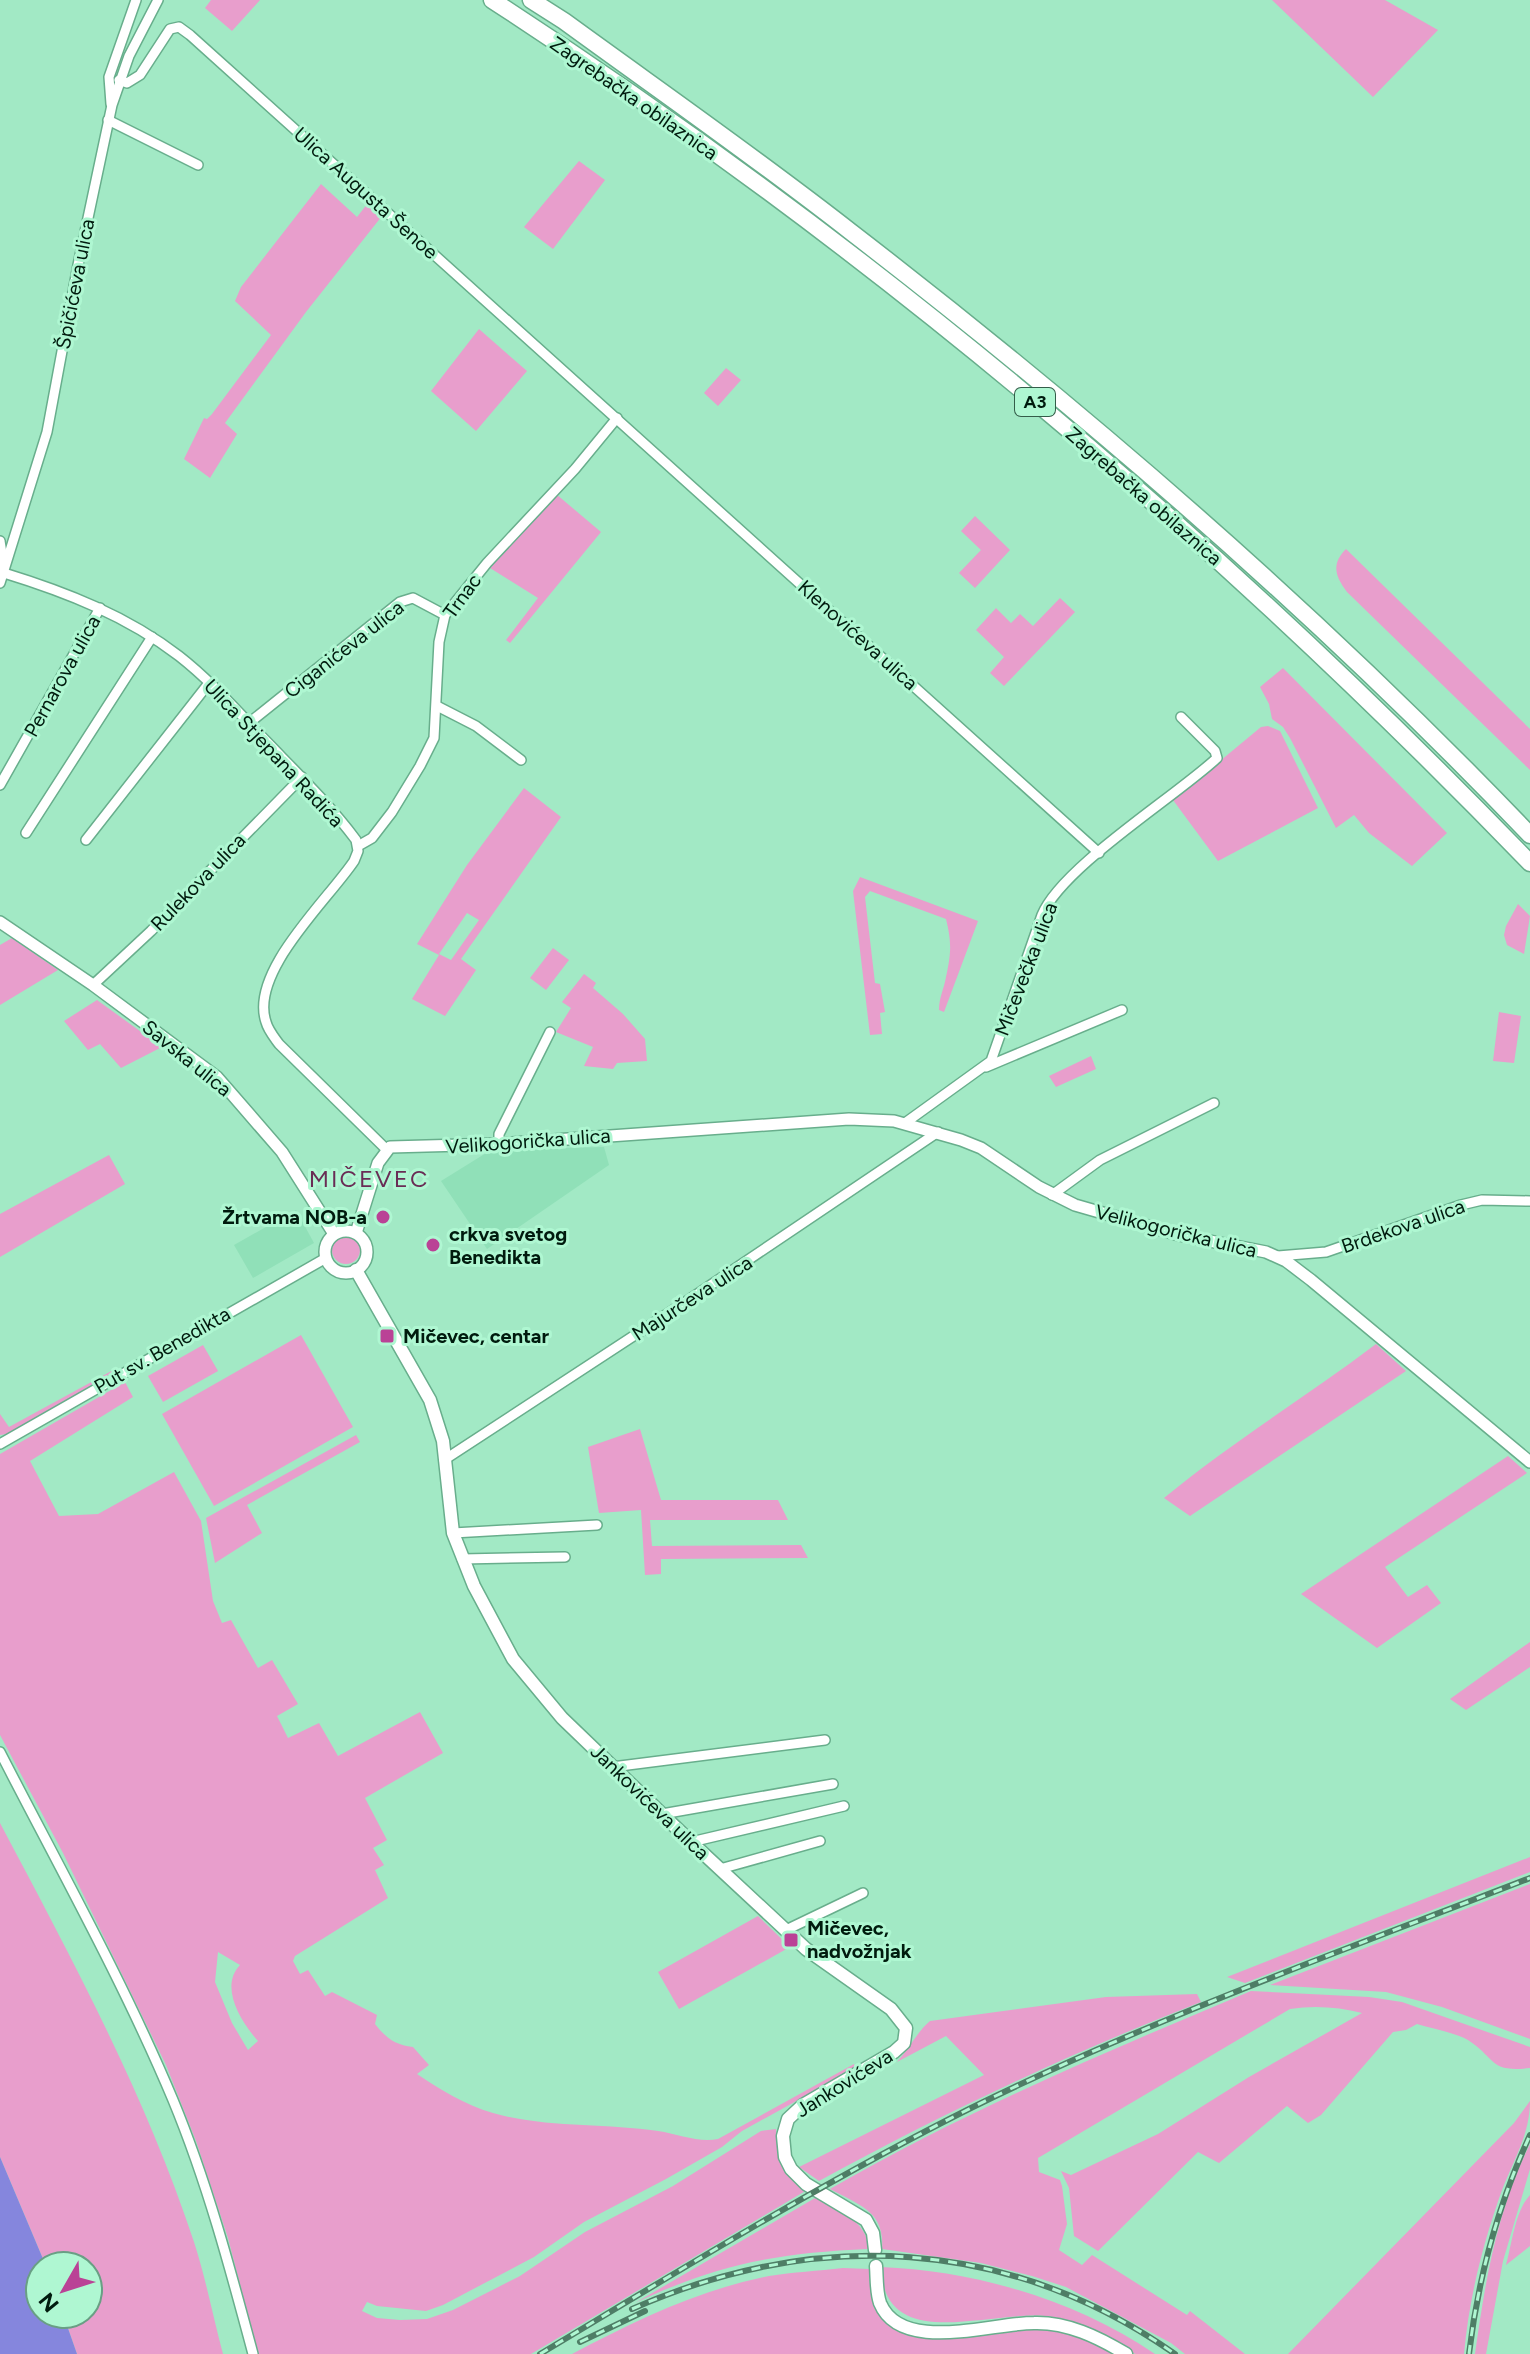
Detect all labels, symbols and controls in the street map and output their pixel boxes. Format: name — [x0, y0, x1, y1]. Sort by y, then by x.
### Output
street label: Zagrebačka obilaznica — [546, 31, 722, 165]
street label: Ulica Augusta Šenoe — [289, 122, 443, 264]
street label: Špičićeva ulica — [51, 217, 99, 351]
road number: A3 — [1015, 388, 1055, 416]
street label: Zagrebačka obilaznica — [1061, 422, 1227, 570]
street label: Trnac — [438, 569, 486, 623]
street label: Klenovićeva ulica — [793, 575, 923, 695]
street label: Ciganićeva ulica — [280, 595, 408, 703]
street label: Pernarova ulica — [19, 611, 105, 741]
street label: Ulica Stjepana Radića — [199, 674, 349, 832]
street label: Rulekova ulica — [145, 828, 251, 936]
street label: Mičevečka ulica — [990, 899, 1062, 1039]
street label: Savska ulica — [138, 1015, 236, 1101]
street label: Velikogorička ulica — [445, 1123, 611, 1159]
district label: MIČEVEC — [309, 1164, 429, 1193]
street label: Brdekova ulica — [1338, 1194, 1468, 1258]
street label: Velikogorička ulica — [1093, 1199, 1259, 1263]
place label: Žrtvama NOB-a — [222, 1205, 367, 1229]
marker: Žrtvama NOB-a — [374, 1208, 392, 1226]
place label: crkva svetog Benedikta — [449, 1222, 567, 1269]
marker: crkva svetog Benedikta — [424, 1236, 442, 1254]
street label: Majurčeva ulica — [627, 1250, 757, 1346]
street label: Put sv. Benedikta — [90, 1301, 234, 1399]
place label: Mičevec, centar — [403, 1324, 550, 1348]
marker: Mičevec, centar — [378, 1327, 396, 1345]
street label: Jankovićeva ulica — [586, 1739, 714, 1865]
place label: Mičevec, nadvožnjak — [807, 1916, 912, 1963]
marker: Mičevec, nadvožnjak — [782, 1931, 800, 1949]
street label: Jankovićeva — [791, 2044, 897, 2122]
north arrow — [24, 2250, 104, 2330]
text: N — [33, 2287, 65, 2317]

